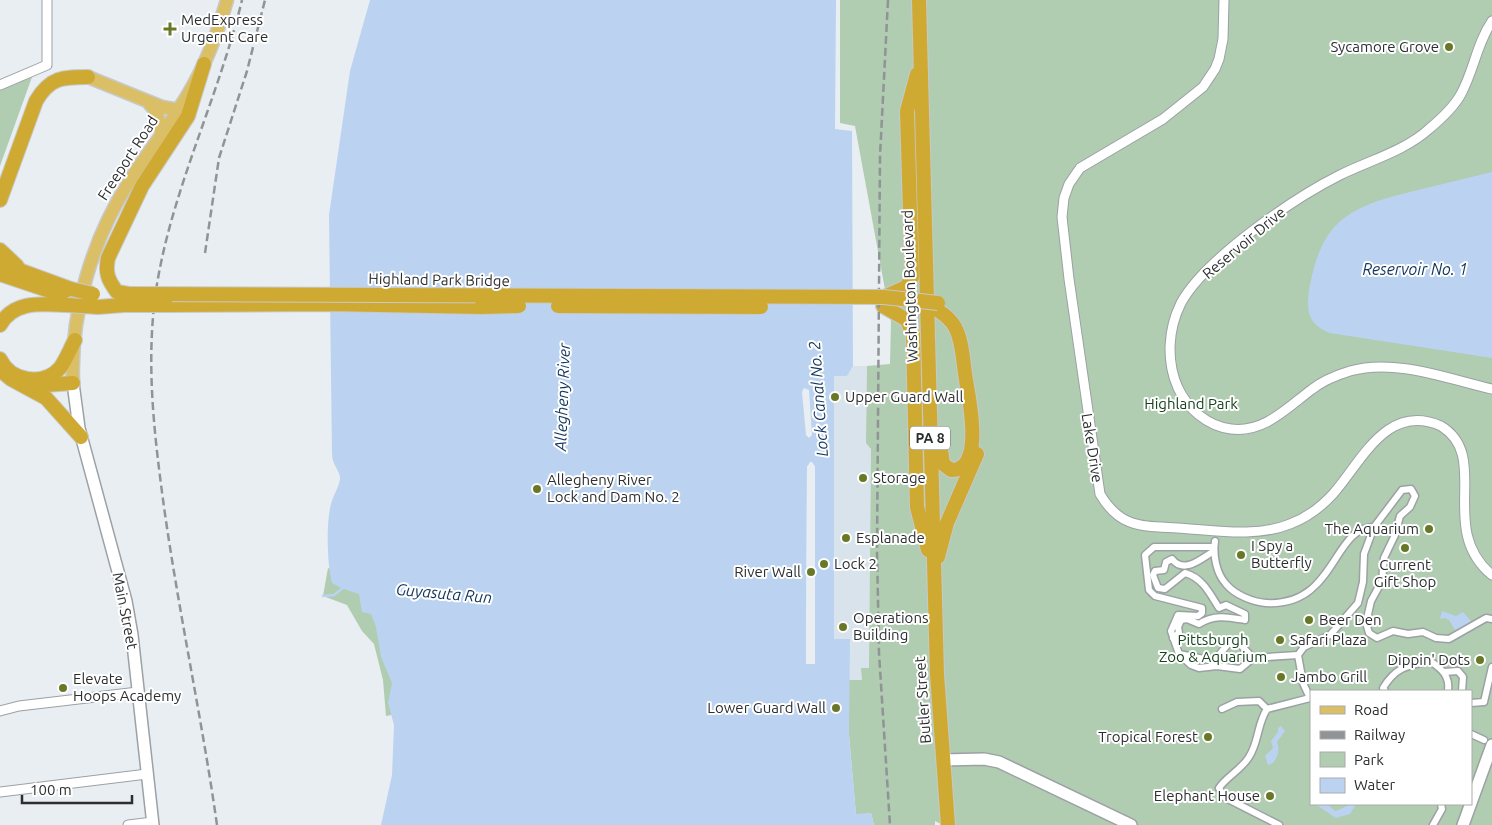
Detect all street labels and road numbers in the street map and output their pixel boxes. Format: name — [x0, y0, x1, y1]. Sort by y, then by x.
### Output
street label: Freeport Road — [94, 112, 161, 203]
street label: Reservoir Drive — [1199, 203, 1288, 282]
street label: Washington Boulevard — [898, 210, 921, 362]
street label: Highland Park Bridge — [368, 270, 510, 289]
street label: Lake Drive — [1079, 412, 1106, 484]
road number: PA 8 — [910, 426, 950, 449]
street label: Main Street — [110, 571, 141, 651]
street label: Butler Street — [911, 656, 934, 744]

